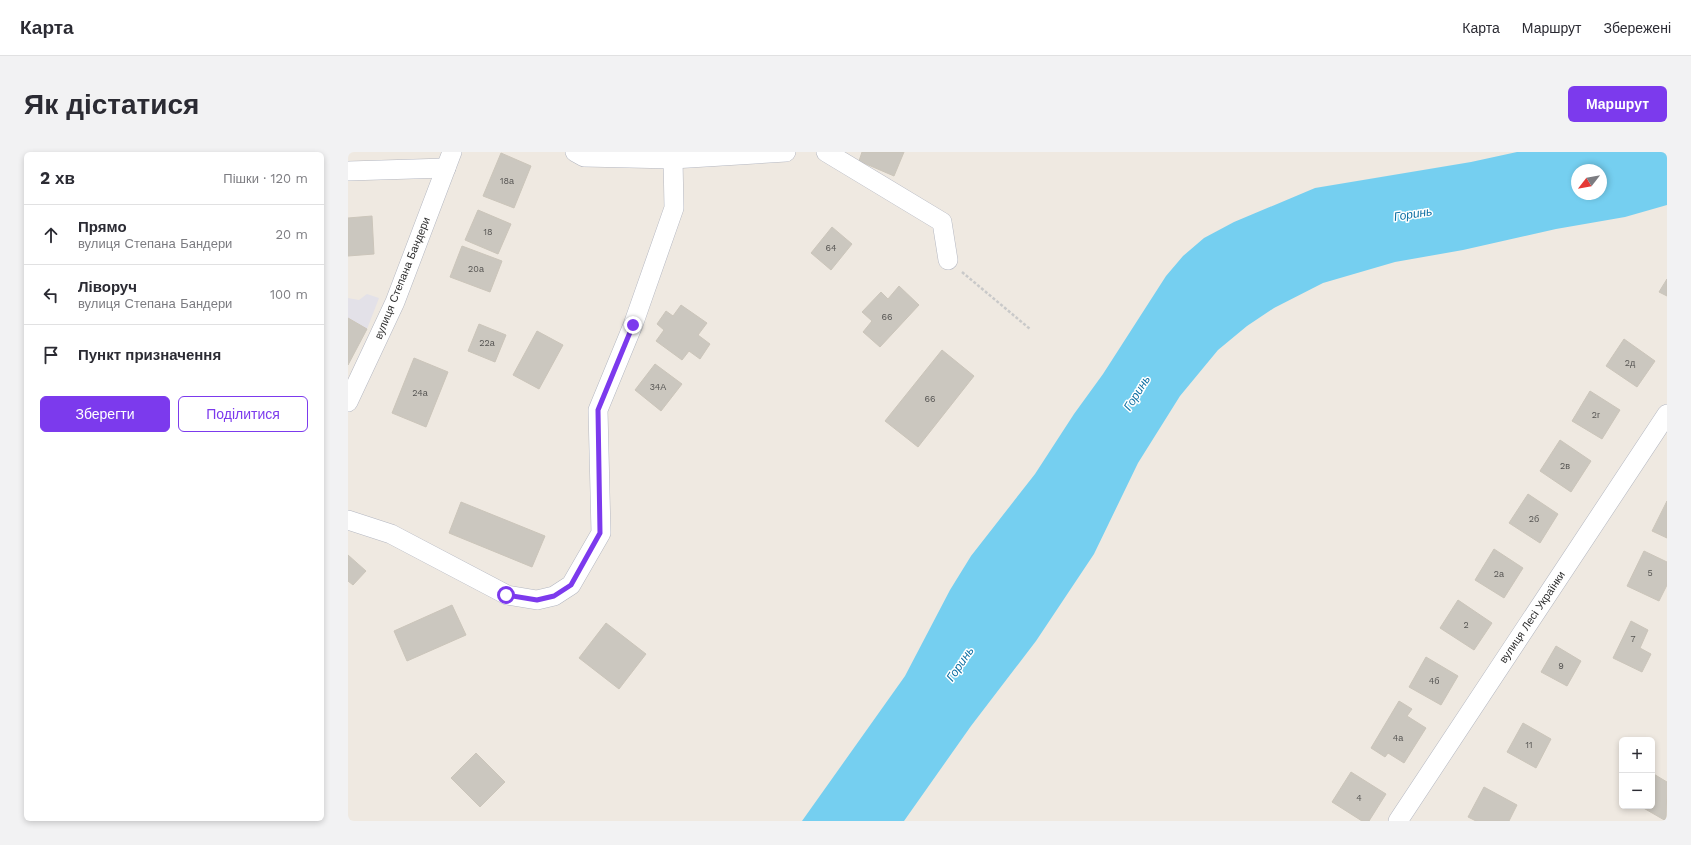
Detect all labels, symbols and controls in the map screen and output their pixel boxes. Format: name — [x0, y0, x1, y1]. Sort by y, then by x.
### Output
text: Карта — [20, 16, 74, 39]
text: Карта — [1462, 20, 1500, 36]
text: Маршрут — [1522, 20, 1581, 36]
text: Збережені — [1603, 20, 1671, 36]
button: Маршрут — [1568, 86, 1667, 122]
text: Як дістатися — [24, 88, 199, 121]
north arrow — [1571, 164, 1607, 200]
text: 2 хв — [40, 168, 75, 188]
text: Пішки · 120 m — [223, 171, 308, 186]
house number: 18а — [500, 176, 514, 186]
water label: Горинь — [1393, 204, 1433, 224]
street label: вулиця Степана Бандери — [372, 215, 433, 341]
text: Прямо — [78, 218, 127, 236]
icon: ahead — [40, 224, 62, 246]
text: 20 m — [276, 227, 308, 242]
house number: 18 — [483, 227, 493, 237]
text: вулиця Степана Бандери — [78, 236, 232, 251]
house number: 64 — [826, 243, 837, 253]
house number: 20а — [468, 264, 484, 274]
text: Ліворуч — [78, 278, 137, 296]
icon: left — [40, 284, 62, 306]
text: 100 m — [270, 287, 308, 302]
text: вулиця Степана Бандери — [78, 296, 232, 311]
house number: 66 — [882, 312, 892, 322]
route end — [624, 316, 642, 334]
house number: 22а — [479, 338, 495, 348]
icon: arrive — [40, 344, 62, 366]
text: Пункт призначення — [78, 346, 221, 364]
house number: 2д — [1625, 358, 1636, 368]
water label: Горинь — [1121, 373, 1153, 413]
house number: 34А — [650, 382, 666, 392]
house number: 24а — [412, 388, 428, 398]
house number: 66 — [925, 394, 935, 404]
button: Зберегти — [40, 396, 170, 432]
button: Поділитися — [178, 396, 308, 432]
house number: 2г — [1592, 410, 1601, 420]
house number: 2в — [1560, 461, 1570, 471]
house number: 2б — [1529, 514, 1539, 524]
house number: 5 — [1647, 568, 1653, 578]
house number: 2а — [1494, 569, 1504, 579]
street label: вулиця Лесі Українки — [1497, 569, 1568, 666]
route start — [497, 586, 515, 604]
house number: 2 — [1463, 620, 1469, 630]
house number: 7 — [1630, 634, 1636, 644]
water label: Горинь — [943, 644, 977, 684]
house number: 9 — [1558, 661, 1564, 671]
house number: 4б — [1429, 676, 1439, 686]
house number: 4а — [1393, 733, 1403, 743]
map controls — [1619, 737, 1655, 809]
button: + — [1619, 737, 1655, 773]
house number: 11 — [1525, 740, 1533, 750]
button: − — [1619, 773, 1655, 809]
house number: 4 — [1356, 793, 1362, 803]

